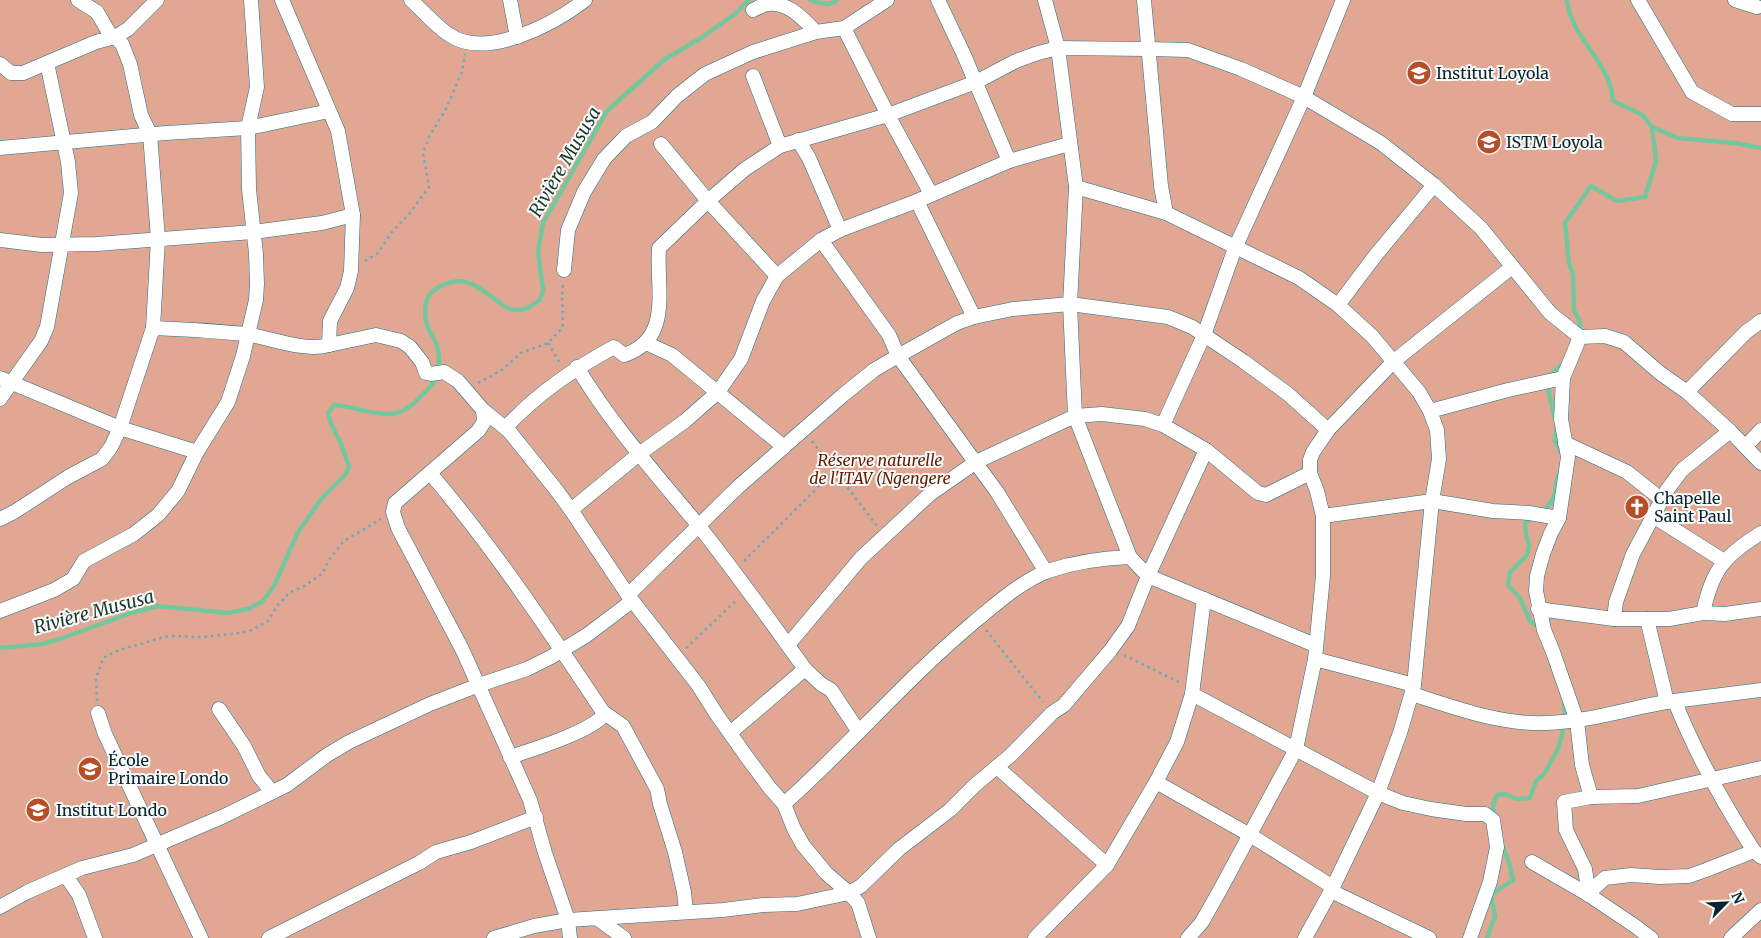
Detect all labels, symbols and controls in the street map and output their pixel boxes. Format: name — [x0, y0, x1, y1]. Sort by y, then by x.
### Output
school or university icon: Institut Loyola — [1406, 60, 1432, 86]
place label: Institut Loyola — [1436, 63, 1549, 83]
water label: Rivière Mususa — [524, 102, 605, 221]
school or university icon: ISTM Loyola — [1476, 129, 1502, 155]
place label: ISTM Loyola — [1506, 132, 1603, 152]
park label: Réserve naturelle de l'ITAV (Ngengere — [809, 450, 951, 488]
place label: Chapelle Saint Paul — [1654, 488, 1731, 526]
church icon: Chapelle Saint Paul — [1624, 494, 1650, 520]
water label: Rivière Mususa — [31, 584, 157, 639]
place label: École Primaire Londo — [108, 750, 228, 788]
school or university icon: École Primaire Londo — [77, 756, 103, 782]
school or university icon: Institut Londo — [25, 797, 51, 823]
place label: Institut Londo — [56, 800, 167, 820]
north arrow — [1701, 878, 1751, 928]
text: N — [1727, 889, 1748, 906]

